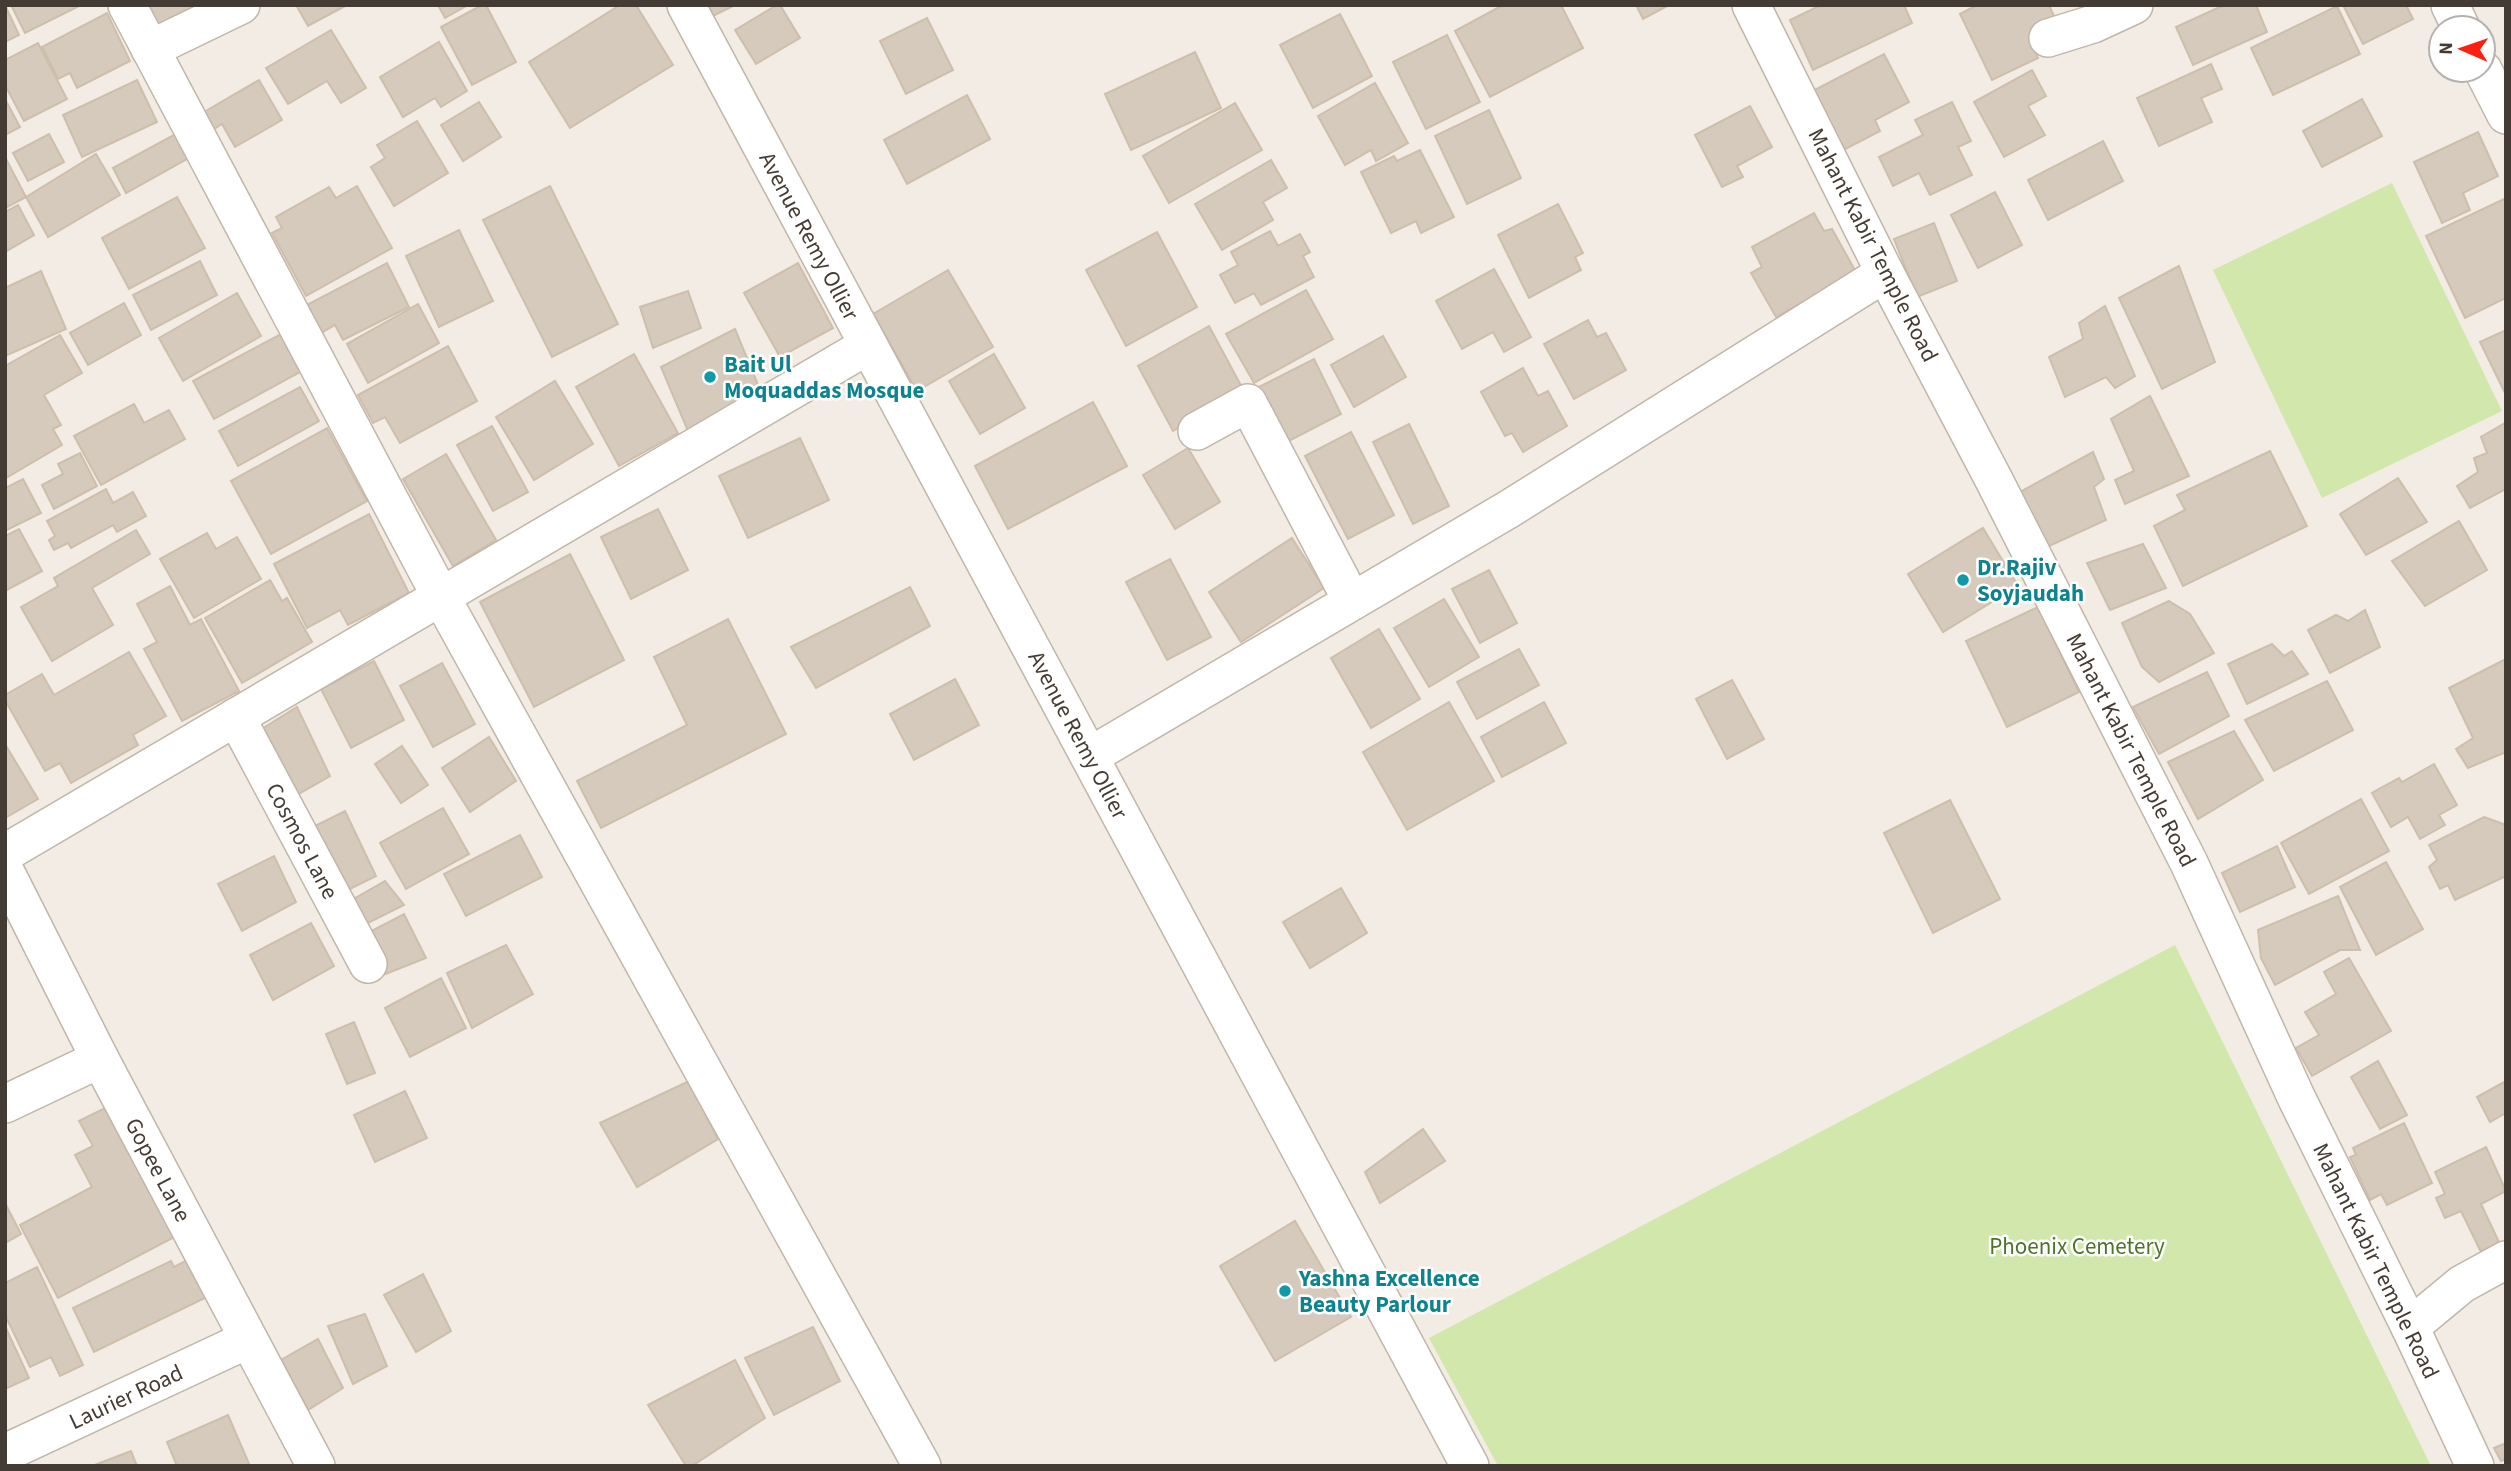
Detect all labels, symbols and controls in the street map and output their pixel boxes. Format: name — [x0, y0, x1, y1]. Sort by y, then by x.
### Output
north arrow — [2427, 14, 2497, 84]
text: N — [2433, 42, 2460, 55]
street label: Mahant Kabir Temple Road — [1800, 122, 1946, 368]
street label: Avenue Remy Ollier — [751, 146, 868, 327]
place label: Bait Ul Moquaddas Mosque — [724, 348, 925, 407]
marker: Bait Ul Moquaddas Mosque — [702, 369, 718, 385]
place label: Dr.Rajiv Soyjaudah — [1977, 551, 2084, 610]
marker: Dr.Rajiv Soyjaudah — [1955, 572, 1971, 588]
street label: Mahant Kabir Temple Road — [2058, 627, 2204, 873]
street label: Avenue Remy Ollier — [1020, 645, 1137, 826]
street label: Cosmos Lane — [257, 777, 347, 905]
street label: Gopee Lane — [117, 1112, 199, 1228]
street label: Mahant Kabir Temple Road — [2305, 1138, 2447, 1384]
park label: Phoenix Cemetery — [1989, 1230, 2165, 1263]
place label: Yashna Excellence Beauty Parlour — [1298, 1262, 1480, 1321]
marker: Yashna Excellence Beauty Parlour — [1277, 1283, 1293, 1299]
street label: Laurier Road — [64, 1356, 188, 1438]

